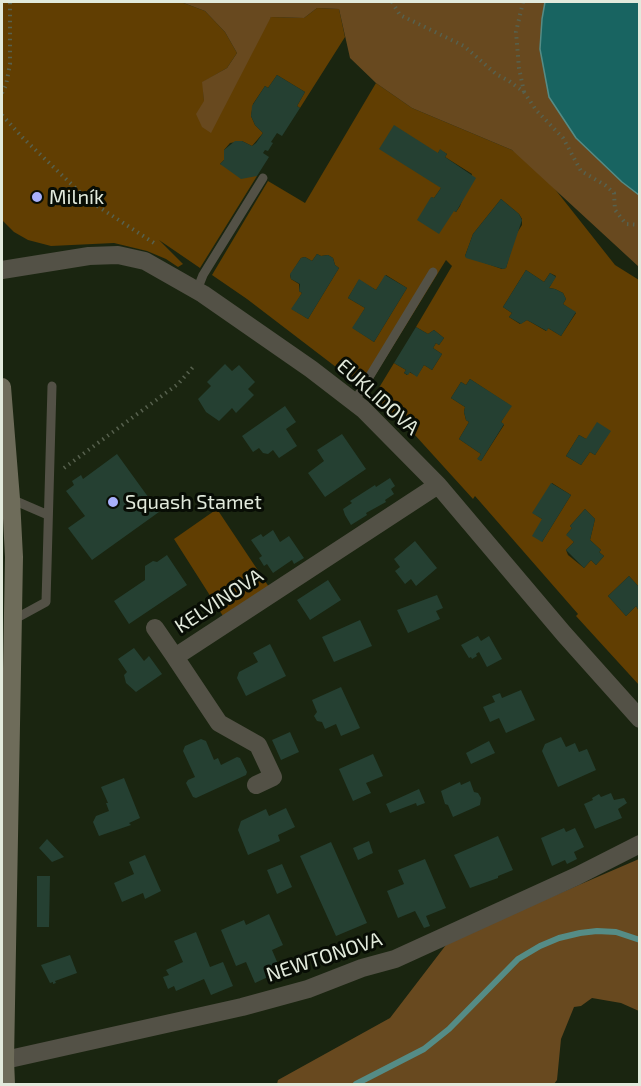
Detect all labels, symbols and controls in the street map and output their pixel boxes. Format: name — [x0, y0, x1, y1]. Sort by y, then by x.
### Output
place label: Milník — [49, 185, 104, 209]
marker: Milník — [30, 190, 44, 204]
street label: EUKLIDOVA — [332, 354, 424, 440]
place label: Squash Stamet — [125, 490, 262, 514]
marker: Squash Stamet — [106, 495, 120, 509]
street label: KELVINOVA — [170, 564, 268, 638]
street label: NEWTONOVA — [263, 927, 385, 987]

